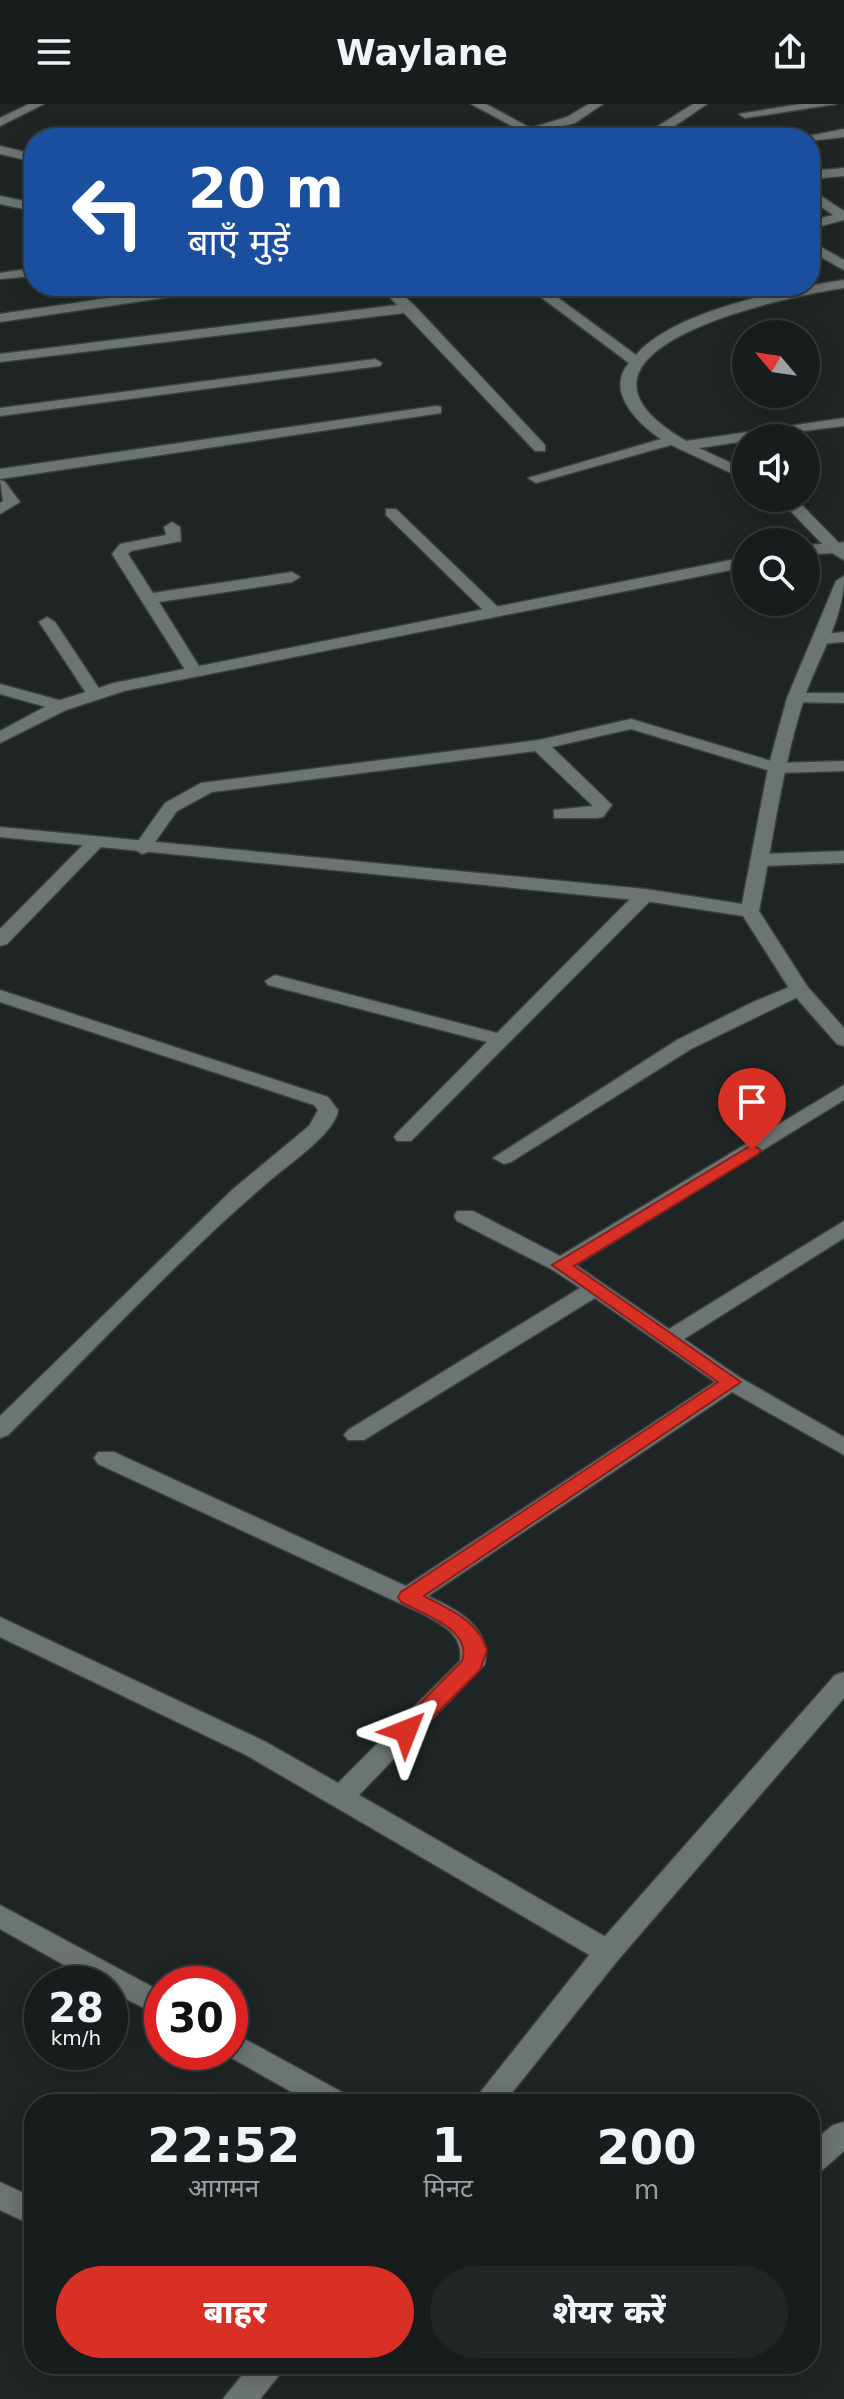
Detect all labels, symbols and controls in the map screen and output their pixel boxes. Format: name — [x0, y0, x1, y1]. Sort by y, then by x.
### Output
icon: menu — [32, 30, 76, 74]
icon: share — [768, 30, 812, 74]
text: Waylane — [336, 32, 508, 73]
text: 20 m — [188, 155, 344, 220]
icon: left — [56, 160, 160, 264]
text: बाएँ मुड़ें — [188, 222, 290, 263]
north arrow — [732, 320, 820, 408]
map controls — [732, 320, 820, 616]
button: sound — [732, 424, 820, 512]
button: search — [732, 528, 820, 616]
pin — [718, 1068, 786, 1150]
icon: arrive — [730, 1080, 774, 1124]
position arrow — [364, 1689, 448, 1773]
speed limit sign: 30 — [144, 1966, 248, 2070]
text: 28 — [48, 1985, 104, 2031]
text: km/h — [51, 2026, 101, 2050]
text: 22:52 — [147, 2117, 300, 2173]
text: 1 — [432, 2117, 465, 2173]
text: 200 — [596, 2119, 697, 2175]
text: आगमन — [188, 2173, 259, 2203]
text: मिनट — [423, 2173, 473, 2203]
text: m — [634, 2175, 659, 2205]
button: बाहर — [56, 2266, 414, 2358]
button: शेयर करें — [430, 2266, 788, 2358]

